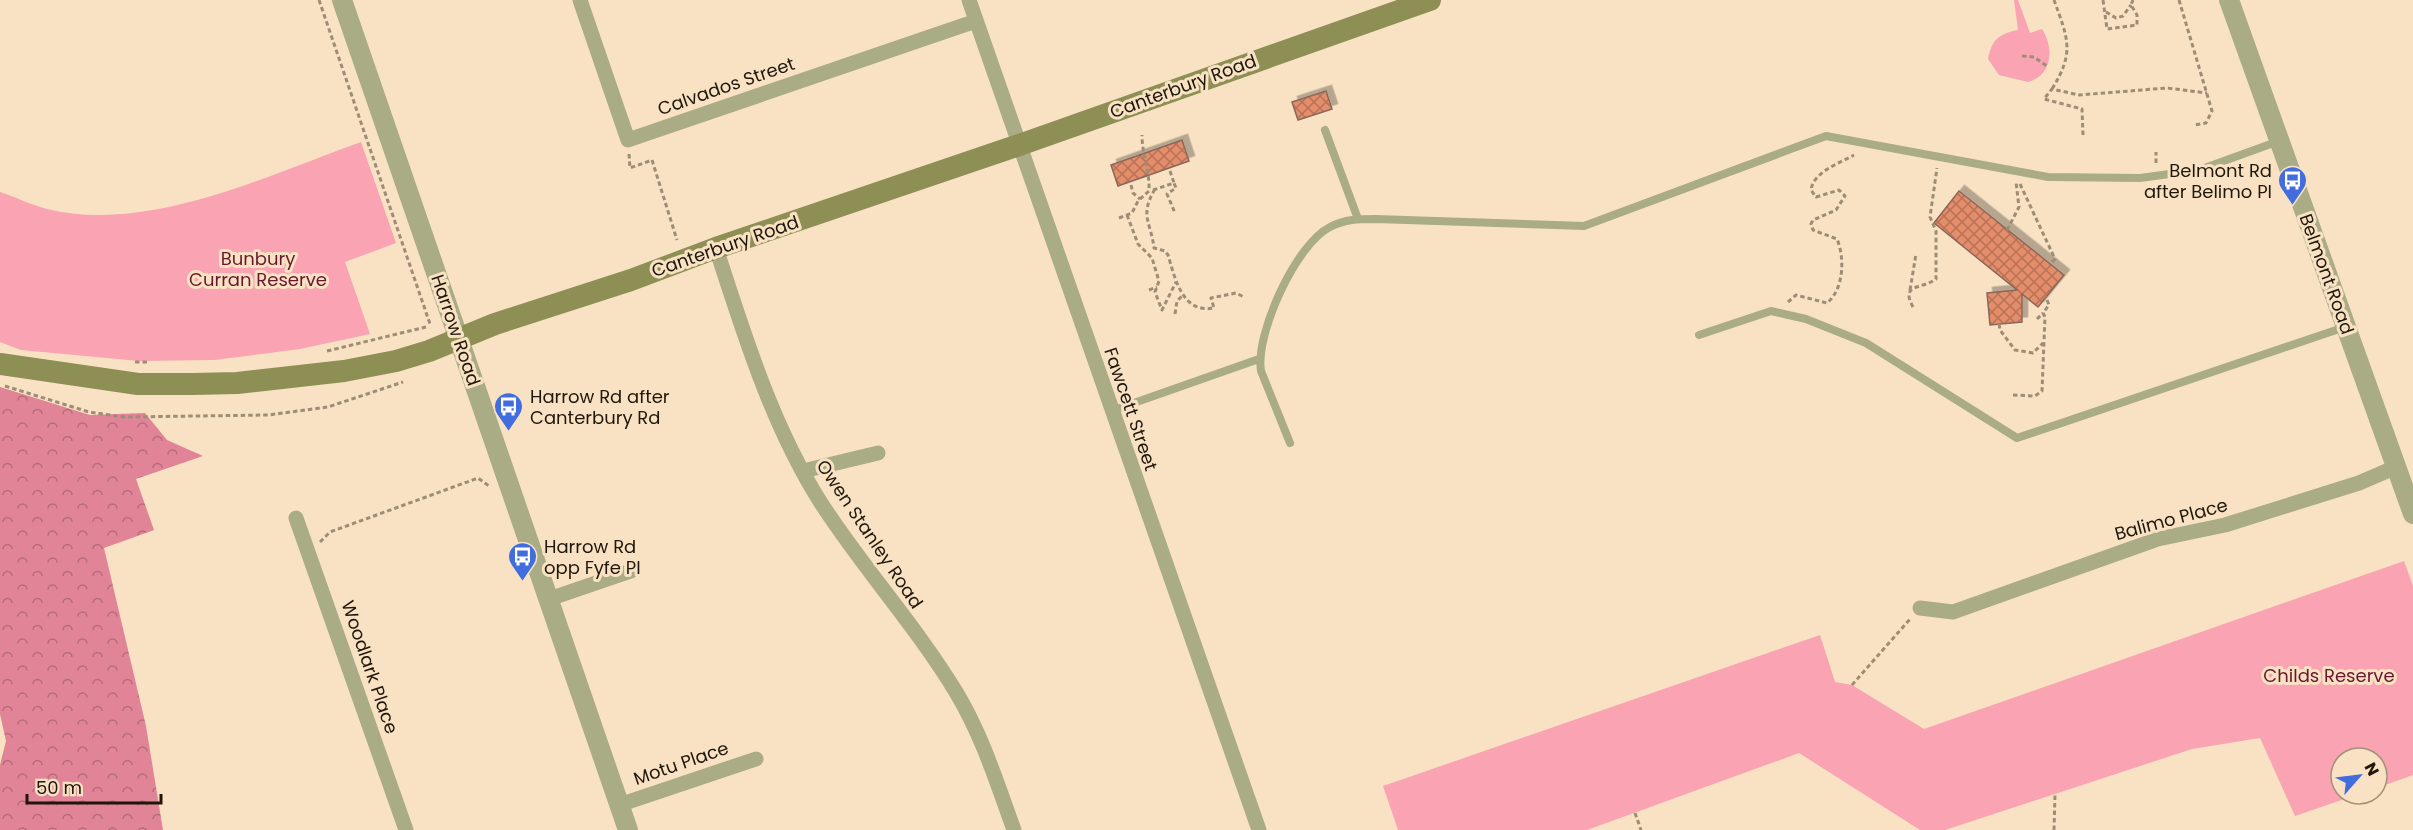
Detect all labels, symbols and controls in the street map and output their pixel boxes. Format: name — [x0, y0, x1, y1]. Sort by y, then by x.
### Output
street label: Canterbury Road — [1106, 48, 1260, 124]
street label: Calvados Street — [654, 51, 798, 121]
place label: Belmont Rd after Belimo Pl — [2144, 158, 2272, 204]
bus stop icon: Belmont Rd after Belimo Pl — [2277, 164, 2309, 206]
street label: Canterbury Road — [648, 209, 802, 283]
street label: Belmont Road — [2294, 210, 2360, 338]
park label: Bunbury Curran Reserve — [189, 246, 327, 292]
street label: Harrow Road — [425, 271, 487, 389]
street label: Fawcett Street — [1098, 344, 1164, 474]
place label: Harrow Rd after Canterbury Rd — [530, 384, 670, 430]
bus stop icon: Harrow Rd after Canterbury Rd — [493, 390, 525, 432]
street label: Owen Stanley Road — [811, 455, 929, 613]
street label: Balimo Place — [2112, 492, 2230, 546]
place label: Harrow Rd opp Fyfe Pl — [544, 534, 641, 580]
bus stop icon: Harrow Rd opp Fyfe Pl — [507, 540, 539, 582]
street label: Woodlark Place — [336, 597, 404, 737]
park label: Childs Reserve — [2263, 663, 2395, 688]
street label: Motu Place — [630, 735, 732, 791]
north arrow — [2329, 746, 2389, 806]
text: N — [2359, 758, 2385, 780]
scale bar — [27, 767, 160, 805]
text: 50 m — [36, 775, 82, 800]

